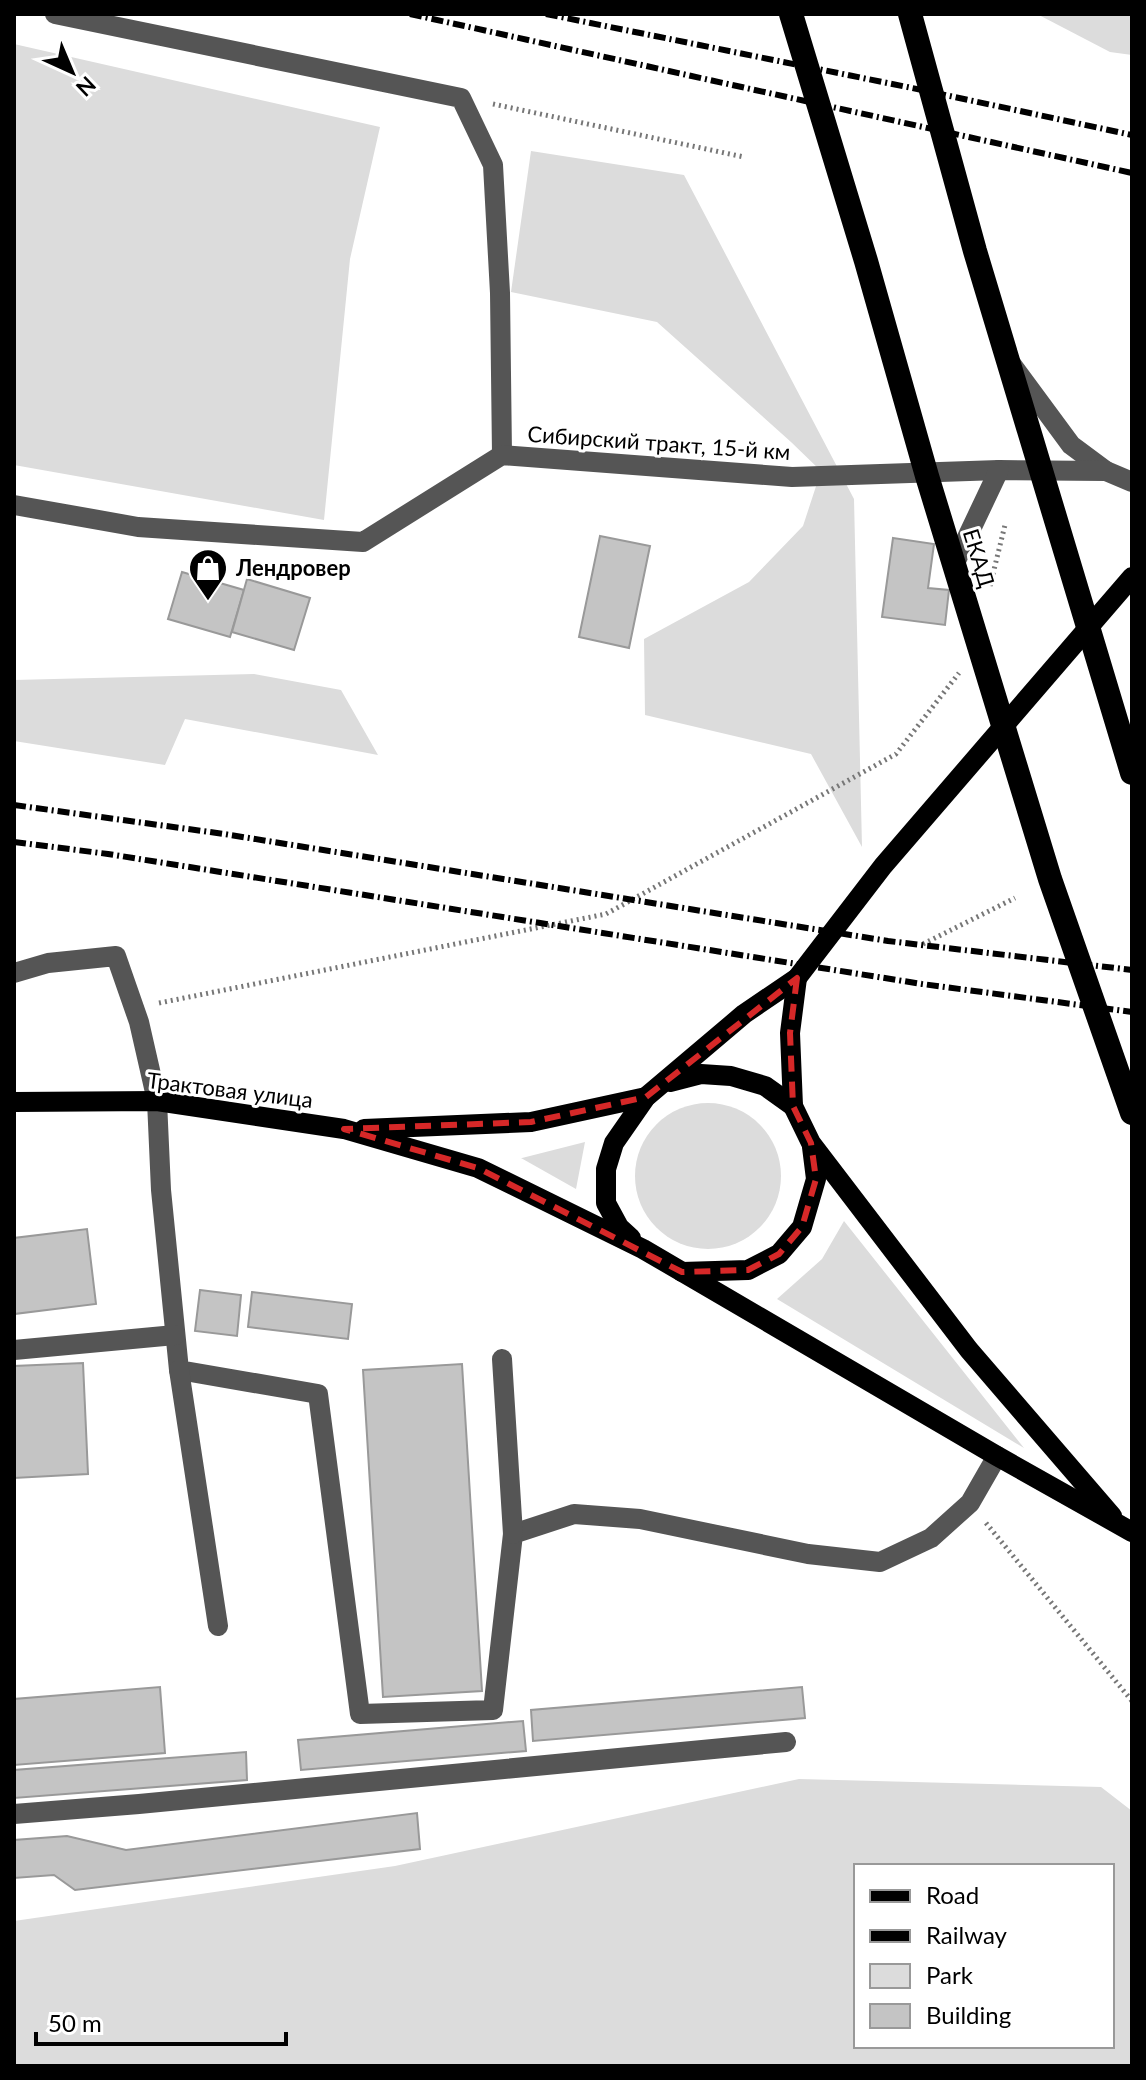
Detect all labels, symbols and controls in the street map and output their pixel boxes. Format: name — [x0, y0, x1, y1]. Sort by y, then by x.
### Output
north arrow — [32, 32, 112, 112]
text: N — [71, 71, 102, 102]
street label: Сибирский тракт, 15-й км — [527, 420, 791, 465]
street label: ЕКАД — [958, 525, 1001, 590]
shop icon: Лендровер — [187, 547, 229, 602]
place label: Лендровер — [235, 554, 351, 581]
street label: Трактовая улица — [146, 1066, 314, 1113]
legend — [854, 1864, 1114, 2048]
text: Road — [926, 1880, 979, 1909]
text: Railway — [926, 1920, 1008, 1949]
text: Park — [926, 1960, 974, 1989]
scale bar — [36, 1996, 286, 2046]
text: Building — [926, 2000, 1011, 2029]
text: 50 m — [48, 2008, 102, 2037]

